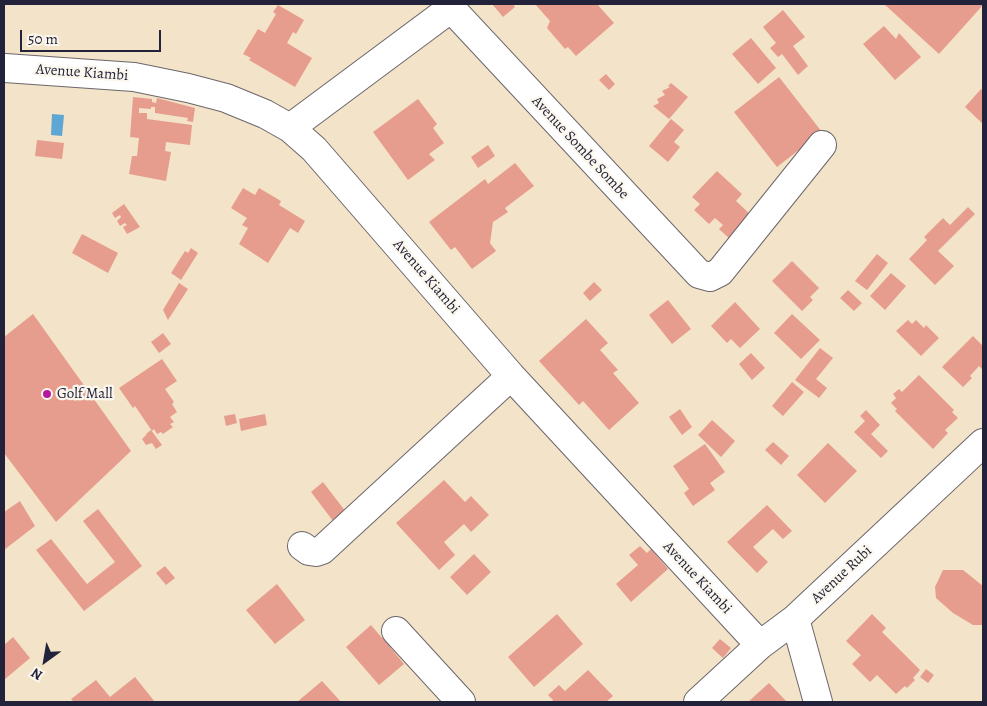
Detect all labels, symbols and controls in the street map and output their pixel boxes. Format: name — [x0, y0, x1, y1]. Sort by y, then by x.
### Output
scale bar — [22, 20, 164, 52]
text: 50 m — [28, 29, 58, 49]
street label: Avenue Kiambi — [35, 61, 129, 85]
street label: Avenue Sombe Sombe — [528, 93, 632, 203]
street label: Avenue Kiambi — [389, 236, 463, 318]
place label: Golf Mall — [57, 385, 113, 403]
marker: Golf Mall — [41, 388, 53, 400]
street label: Avenue Kiambi — [659, 538, 735, 618]
street label: Avenue Rubi — [808, 542, 876, 608]
north arrow — [20, 636, 70, 686]
text: N — [27, 663, 46, 685]

